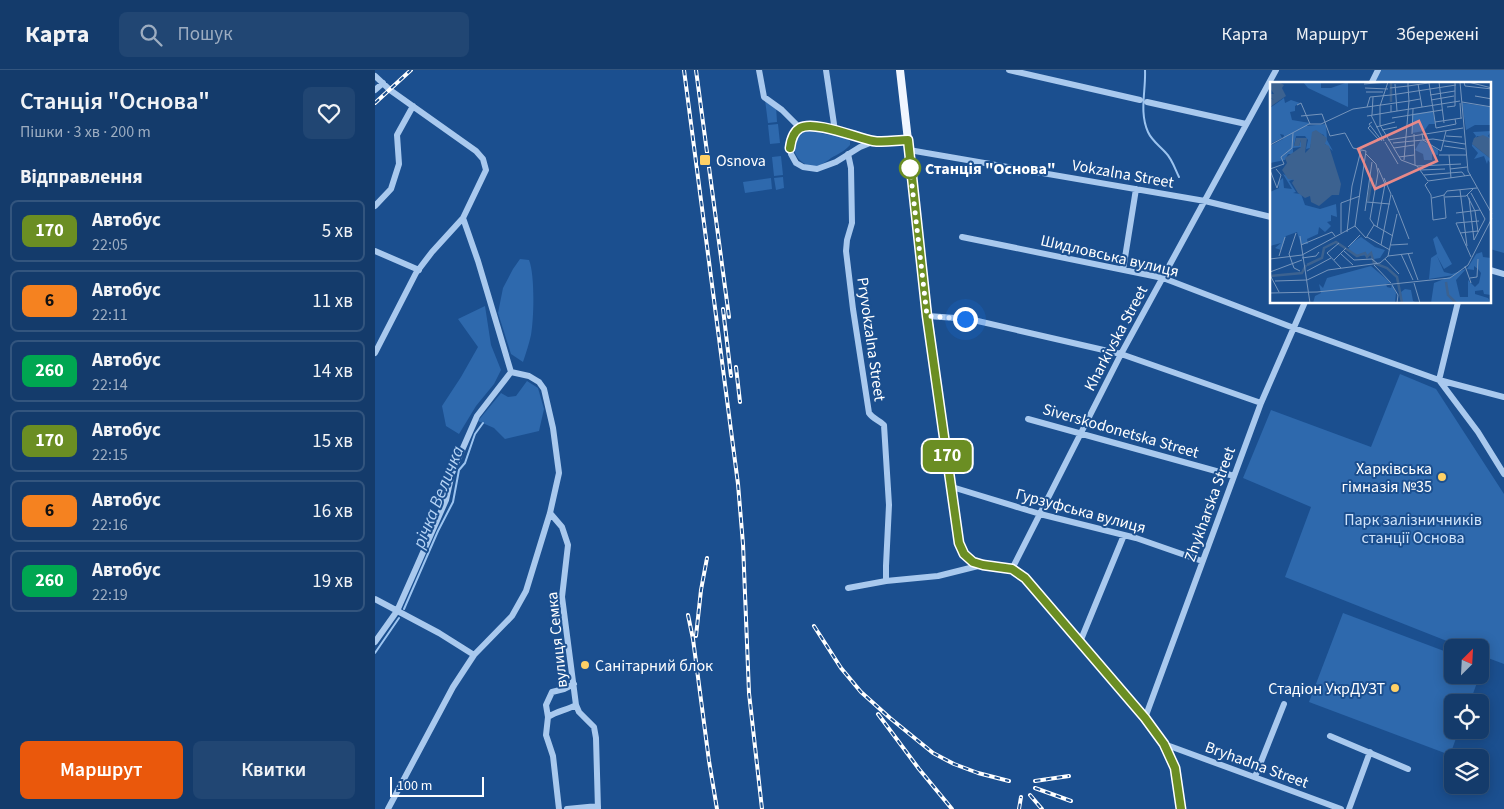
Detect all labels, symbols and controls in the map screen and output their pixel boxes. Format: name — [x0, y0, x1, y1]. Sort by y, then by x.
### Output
search box — [119, 12, 469, 57]
text: Карта — [25, 17, 89, 52]
icon: search — [137, 21, 165, 49]
text: Пошук — [177, 21, 233, 48]
text: Карта — [1222, 22, 1268, 47]
text: Маршрут — [1296, 22, 1368, 47]
text: Збережені — [1396, 22, 1479, 47]
inset map — [1270, 82, 1491, 304]
text: Станція "Основа" — [20, 84, 210, 119]
button: heart — [303, 87, 355, 139]
text: Пішки · 3 хв · 200 m — [20, 121, 151, 143]
place label: Osnova — [716, 150, 766, 172]
marker: Osnova — [698, 153, 712, 167]
street label: Vokzalna Street — [1070, 154, 1176, 194]
marker: Станція "Основа" — [899, 157, 921, 179]
place label: Станція "Основа" — [925, 158, 1056, 180]
text: Відправлення — [20, 164, 143, 191]
text: Автобус — [92, 207, 161, 234]
text: 170 — [35, 218, 64, 243]
text: 5 хв — [322, 218, 353, 245]
street label: Шидловська вулиця — [1038, 229, 1181, 283]
text: 22:05 — [92, 234, 128, 256]
street label: Pryvokzalna Street — [851, 276, 891, 403]
text: Автобус — [92, 277, 161, 304]
street label: Kharkivska Street — [1079, 281, 1153, 395]
text: 6 — [45, 288, 54, 313]
text: 11 хв — [312, 288, 353, 315]
text: 22:11 — [92, 304, 128, 326]
your location — [953, 307, 978, 332]
text: Автобус — [92, 347, 161, 374]
text: 260 — [35, 358, 64, 383]
text: 14 хв — [312, 358, 353, 385]
text: 22:14 — [92, 374, 128, 396]
street label: Siverskodonetska Street — [1040, 398, 1202, 464]
text: Автобус — [92, 417, 161, 444]
text: 170 — [35, 428, 64, 453]
text: 15 хв — [312, 428, 353, 455]
line badge: 170 — [918, 440, 976, 472]
water label: річка Величка — [406, 442, 470, 553]
text: 170 — [933, 443, 961, 468]
street label: Zhykharska Street — [1179, 443, 1241, 565]
text: 22:15 — [92, 444, 128, 466]
place label: Харківська гімназія №35 — [1341, 458, 1432, 498]
marker: Харківська гімназія №35 — [1436, 471, 1448, 483]
street label: Гурзуфська вулиця — [1013, 483, 1148, 539]
text: Автобус — [92, 487, 161, 514]
text: 6 — [45, 498, 54, 523]
text: 16 хв — [312, 498, 353, 525]
park label: Парк залізничників станції Основа — [1344, 509, 1482, 549]
text: 22:16 — [92, 514, 128, 536]
text: Автобус — [92, 557, 161, 584]
text: 260 — [35, 568, 64, 593]
text: 19 хв — [312, 568, 353, 595]
text: 22:19 — [92, 584, 128, 606]
street label: вулиця Семка — [541, 591, 573, 689]
north arrow — [1444, 639, 1489, 684]
map controls — [1444, 639, 1489, 794]
place label: Санітарний блок — [595, 655, 713, 677]
marker: Санітарний блок — [579, 659, 591, 671]
place label: Стадіон УкрДУЗТ — [1268, 678, 1385, 700]
marker: Стадіон УкрДУЗТ — [1389, 682, 1401, 694]
button: locate — [1444, 694, 1489, 739]
street label: Bryhadna Street — [1202, 736, 1312, 794]
button: Маршрут — [20, 741, 183, 799]
button: Квитки — [193, 741, 355, 799]
button: layers — [1444, 749, 1489, 794]
scale bar — [390, 774, 484, 797]
text: 100 m — [397, 776, 432, 796]

